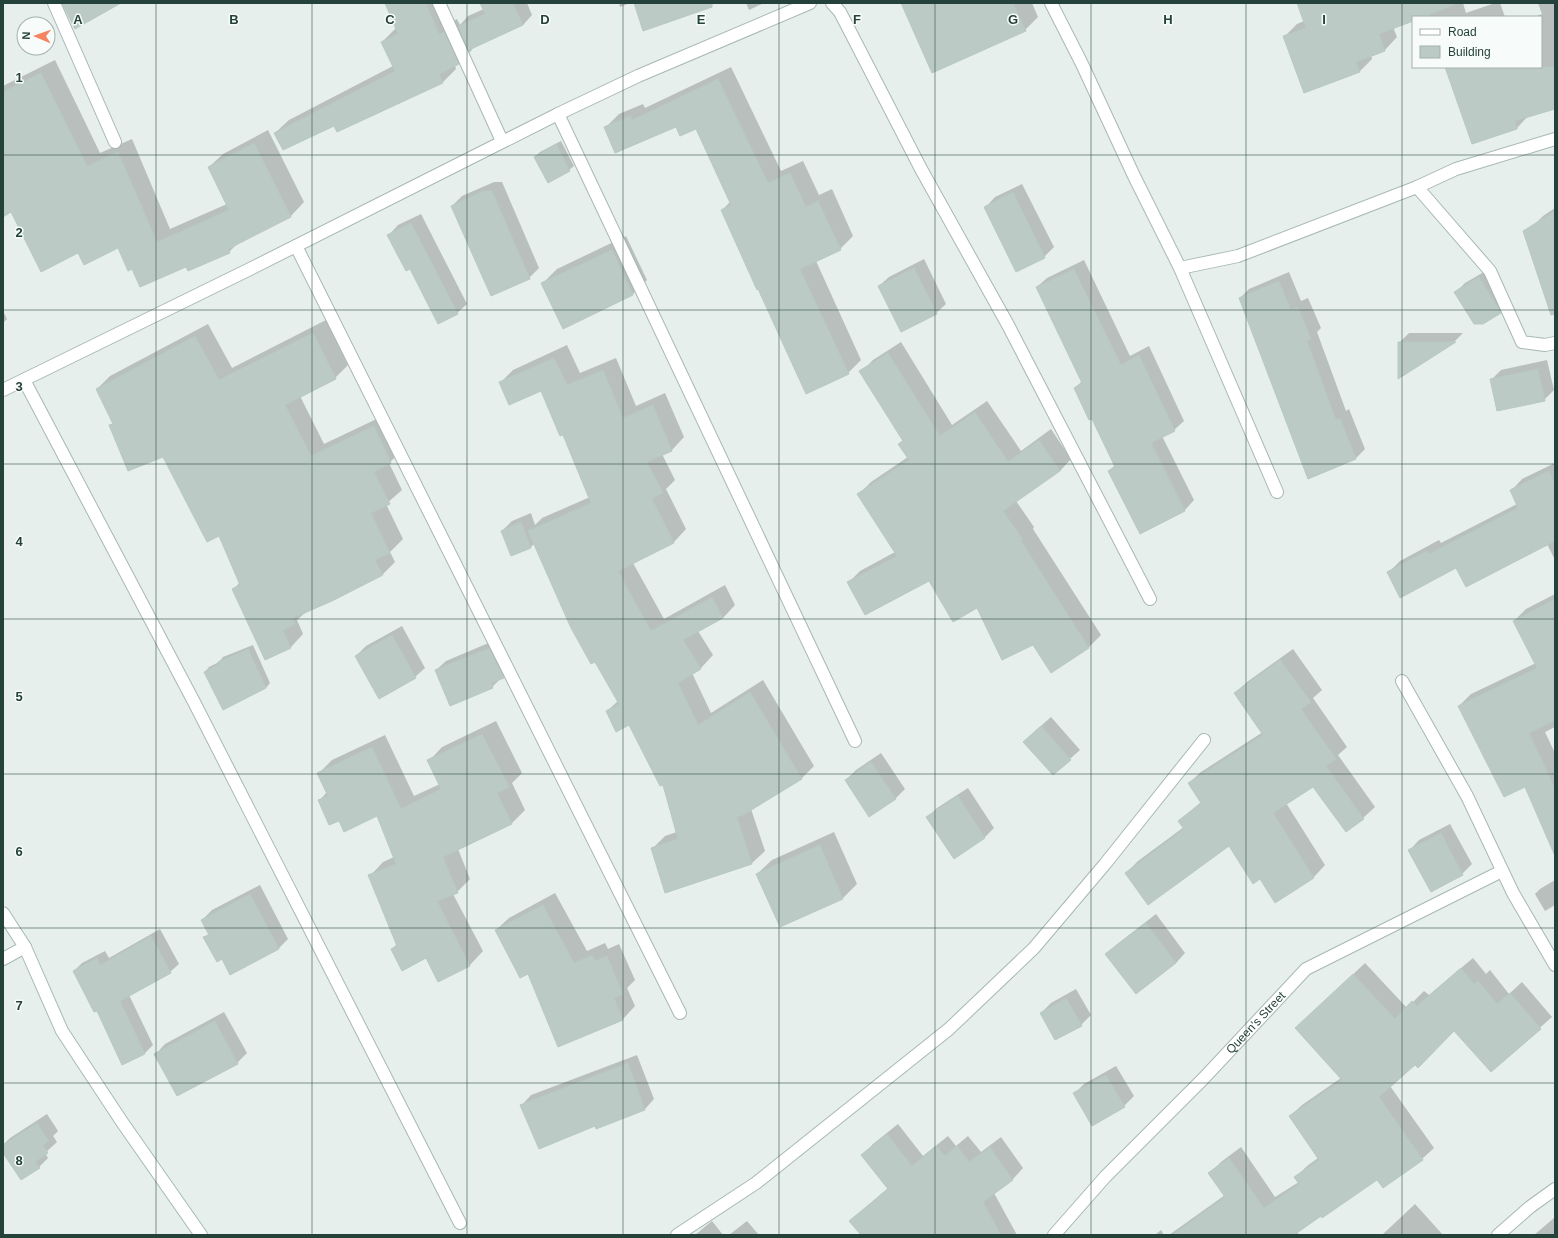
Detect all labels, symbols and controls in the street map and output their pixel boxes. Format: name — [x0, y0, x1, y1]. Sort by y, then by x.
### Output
text: A — [73, 12, 83, 27]
text: B — [229, 12, 239, 27]
text: C — [385, 12, 395, 27]
text: D — [540, 12, 550, 27]
text: E — [697, 12, 706, 27]
text: F — [853, 12, 861, 27]
text: G — [1008, 12, 1018, 27]
text: H — [1163, 12, 1173, 27]
text: I — [1322, 12, 1326, 27]
north arrow — [16, 16, 56, 56]
legend — [1412, 16, 1542, 68]
text: Road — [1448, 25, 1477, 39]
text: N — [20, 31, 32, 40]
text: Building — [1448, 45, 1491, 59]
text: 1 — [15, 70, 23, 85]
text: 2 — [15, 225, 23, 240]
text: 3 — [15, 379, 23, 394]
text: 4 — [15, 534, 23, 549]
text: 5 — [15, 689, 23, 704]
text: 6 — [15, 844, 23, 859]
street label: Queen’s Street — [1223, 988, 1289, 1057]
text: 7 — [15, 998, 23, 1013]
text: 8 — [15, 1153, 23, 1168]

